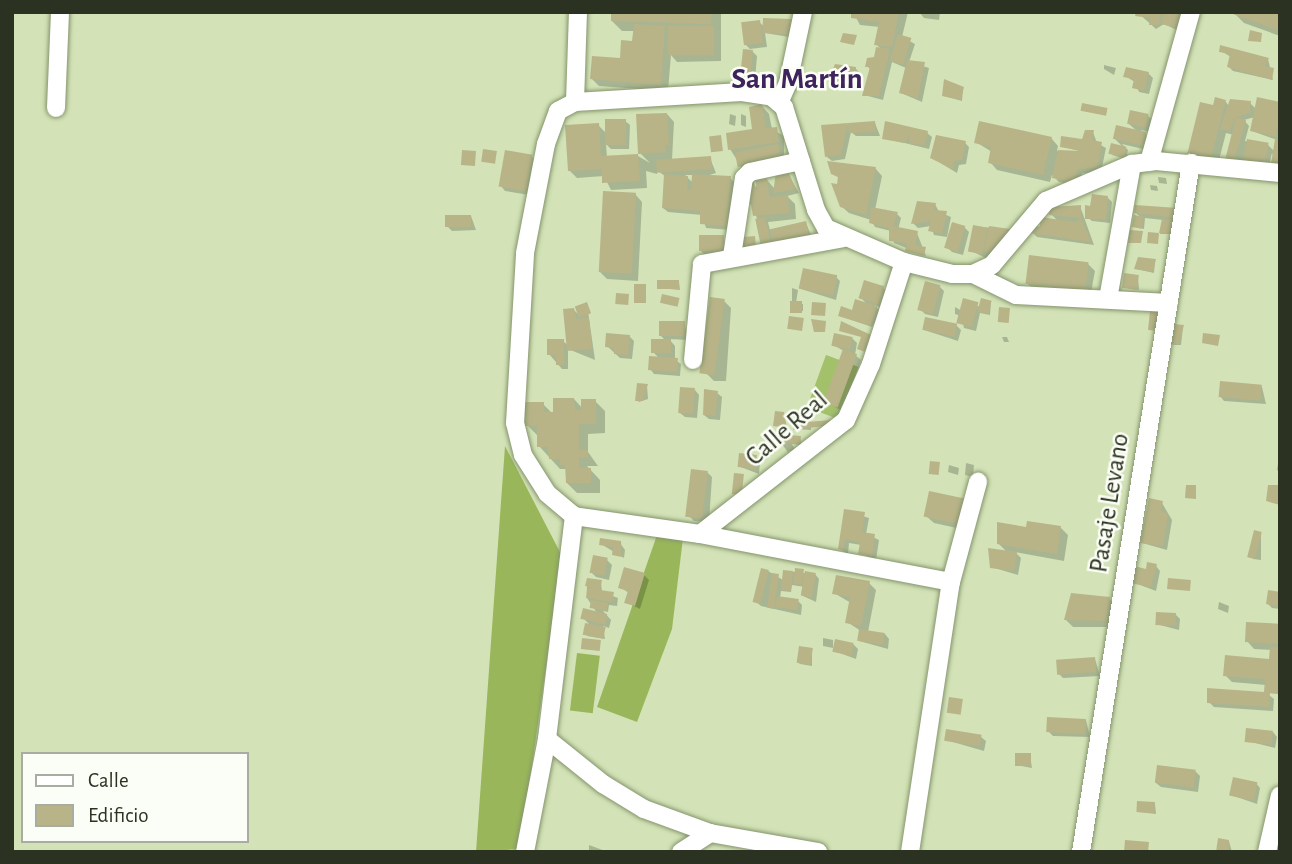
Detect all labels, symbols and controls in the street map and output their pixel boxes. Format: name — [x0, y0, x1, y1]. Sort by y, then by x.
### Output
district label: San Martín — [731, 61, 863, 97]
street label: Calle Real — [740, 385, 834, 473]
street label: Pasaje Levano — [1084, 431, 1136, 575]
legend — [21, 752, 248, 843]
text: Calle — [88, 770, 129, 791]
text: Edificio — [88, 805, 149, 826]

